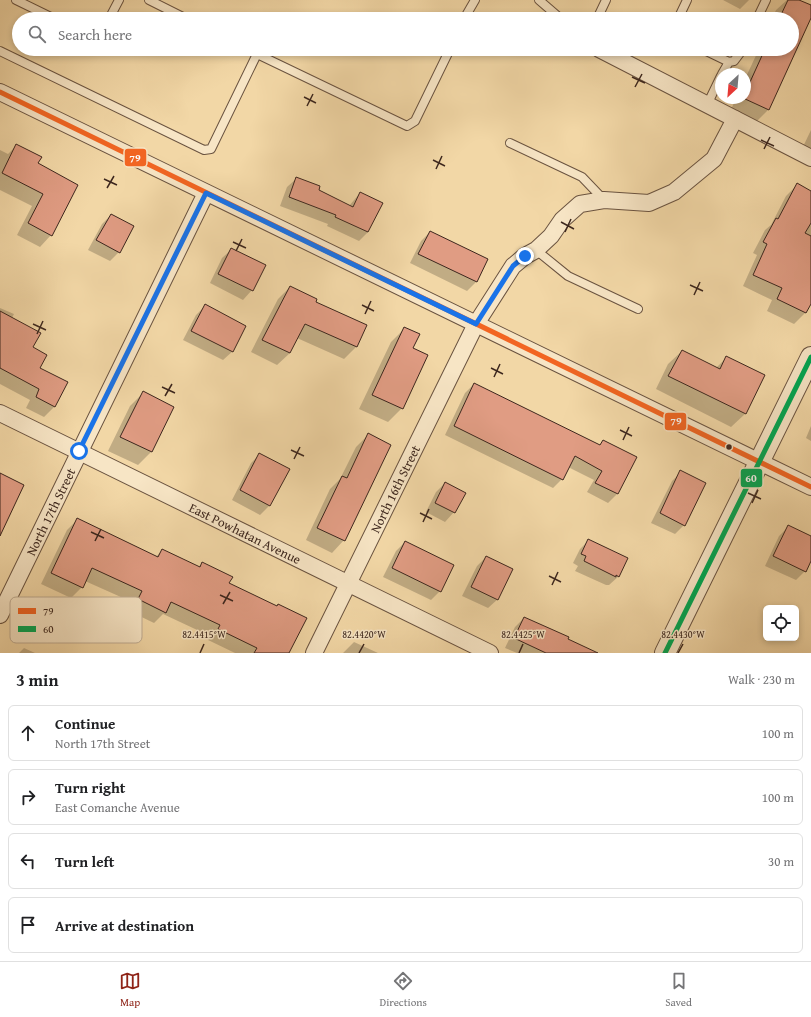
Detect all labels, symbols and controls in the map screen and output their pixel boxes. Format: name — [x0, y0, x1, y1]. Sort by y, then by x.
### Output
search box — [12, 12, 799, 56]
icon: search — [26, 23, 48, 45]
text: Search here — [58, 24, 132, 45]
north arrow — [715, 68, 751, 104]
line badge: 79 — [124, 148, 147, 167]
text: 79 — [129, 150, 141, 166]
route end — [516, 247, 534, 265]
line badge: 79 — [664, 412, 687, 431]
text: 79 — [670, 413, 682, 429]
route start — [70, 442, 88, 460]
street label: North 16th Street — [366, 442, 425, 536]
unlabelled marker — [724, 442, 734, 452]
street label: North 17th Street — [21, 464, 81, 559]
line badge: 60 — [740, 468, 763, 488]
text: 60 — [745, 470, 757, 486]
street label: East Powhatan Avenue — [186, 498, 304, 569]
legend — [10, 597, 142, 643]
text: 79 — [43, 603, 54, 619]
map controls — [763, 605, 799, 641]
button: locate — [763, 605, 799, 641]
text: 60 — [43, 621, 54, 637]
text: 82.4415°W — [182, 627, 226, 642]
text: 82.4420°W — [342, 627, 386, 642]
text: 82.4425°W — [501, 627, 545, 642]
text: 82.4430°W — [661, 627, 705, 642]
text: 3 min — [16, 667, 58, 692]
text: Walk · 230 m — [728, 670, 795, 689]
text: Continue — [55, 713, 116, 734]
icon: ahead — [17, 722, 39, 744]
text: 100 m — [762, 724, 794, 743]
text: North 17th Street — [55, 734, 150, 753]
text: Turn right — [55, 777, 126, 798]
icon: right — [17, 786, 39, 808]
text: 100 m — [762, 788, 794, 807]
text: East Comanche Avenue — [55, 798, 180, 817]
icon: left — [17, 850, 39, 872]
text: Turn left — [55, 851, 114, 872]
text: 30 m — [768, 852, 794, 871]
icon: arrive — [17, 914, 39, 936]
text: Arrive at destination — [55, 915, 194, 936]
tab: Map — [119, 970, 141, 1010]
tab: Directions — [380, 970, 427, 1010]
tab: Saved — [665, 970, 692, 1010]

